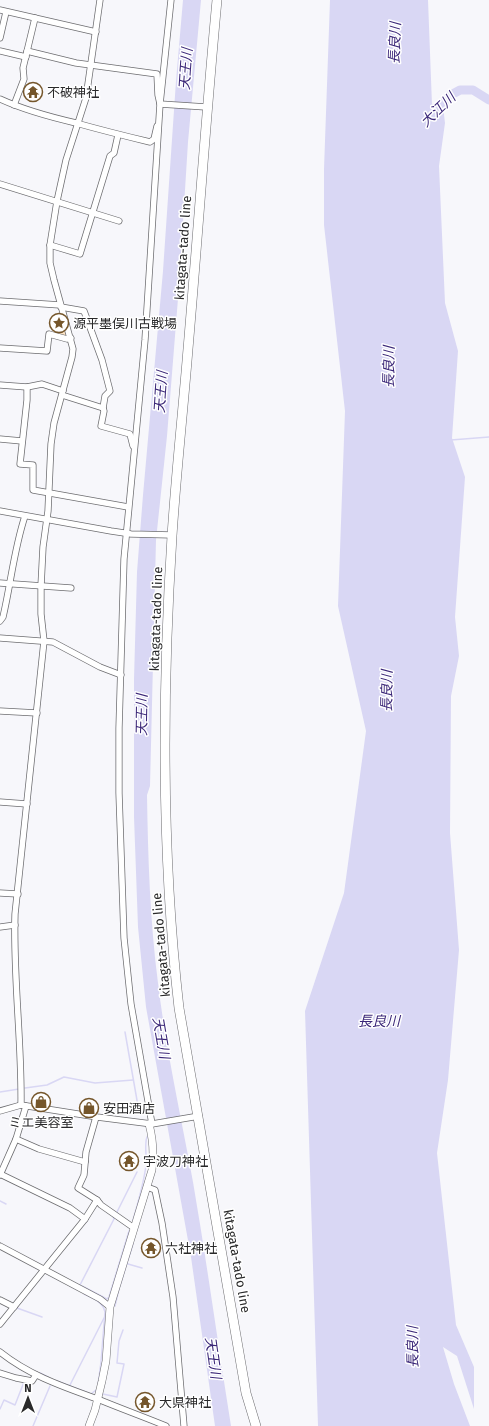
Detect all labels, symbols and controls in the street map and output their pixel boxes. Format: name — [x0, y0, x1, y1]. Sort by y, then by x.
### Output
water label: 長良川 — [386, 20, 404, 64]
water label: 天王川 — [176, 45, 196, 91]
temple icon: 不破神社 — [22, 81, 44, 103]
place label: 不破神社 — [47, 85, 99, 100]
water label: 大江川 — [417, 88, 460, 131]
street label: kitagata-tado line — [172, 195, 194, 301]
place icon: 源平墨俣川古戦場 — [48, 312, 70, 334]
place label: 源平墨俣川古戦場 — [73, 316, 177, 331]
water label: 長良川 — [380, 344, 398, 388]
water label: 天王川 — [151, 368, 171, 414]
street label: kitagata-tado line — [147, 566, 165, 672]
water label: 長良川 — [378, 668, 396, 712]
water label: 天王川 — [133, 692, 151, 736]
street label: kitagata-tado line — [149, 892, 173, 998]
water label: 長良川 — [358, 1013, 402, 1030]
water label: 天王川 — [149, 1016, 173, 1062]
shop icon: ミエ美容室 — [30, 1091, 52, 1113]
shop icon: 安田酒店 — [78, 1097, 100, 1119]
place label: 安田酒店 — [103, 1101, 155, 1116]
place label: ミエ美容室 — [8, 1115, 74, 1130]
temple icon: 宇波刀神社 — [118, 1150, 140, 1172]
place label: 宇波刀神社 — [143, 1154, 208, 1169]
street label: kitagata-tado line — [221, 1208, 253, 1314]
temple icon: 六社神社 — [140, 1237, 162, 1259]
place label: 六社神社 — [165, 1241, 217, 1256]
water label: 長良川 — [404, 1324, 422, 1368]
water label: 天王川 — [202, 1336, 225, 1382]
north arrow — [8, 1378, 48, 1418]
text: N — [24, 1382, 32, 1395]
temple icon: 大県神社 — [134, 1391, 156, 1413]
place label: 大県神社 — [159, 1395, 211, 1410]

